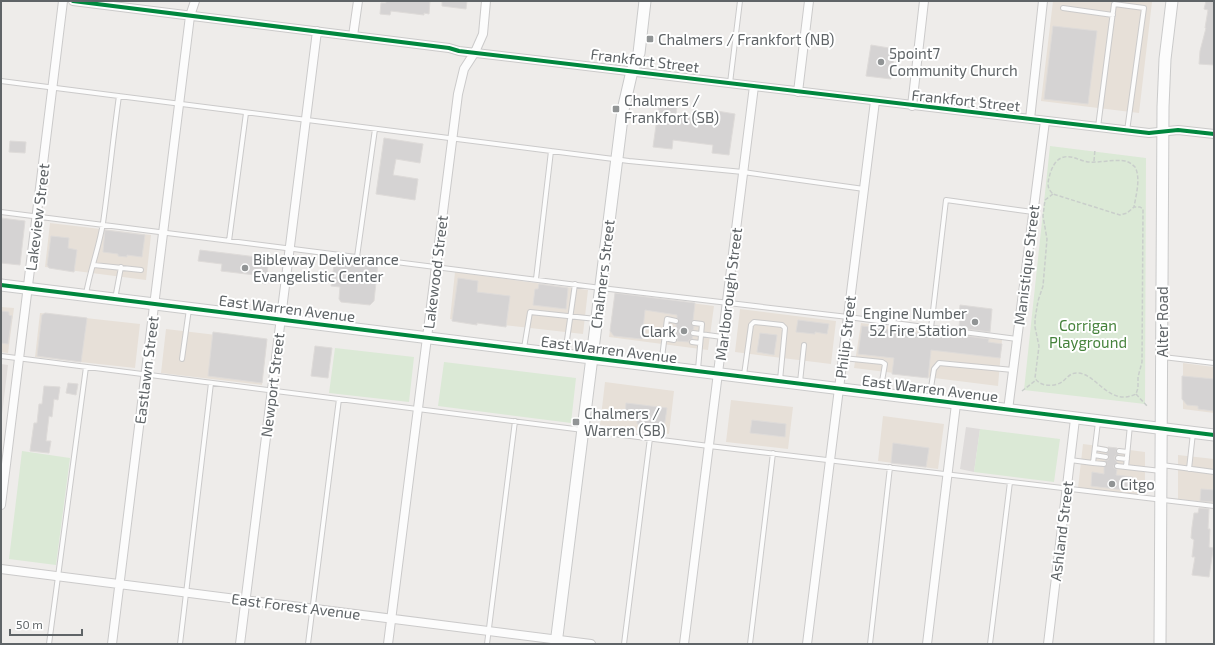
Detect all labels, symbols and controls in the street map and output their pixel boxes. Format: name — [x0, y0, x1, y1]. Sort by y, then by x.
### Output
place label: Chalmers / Frankfort (NB) — [658, 30, 835, 48]
marker: Chalmers / Frankfort (NB) — [645, 34, 655, 44]
street label: Frankfort Street — [590, 44, 701, 76]
place label: 5point7 Community Church — [889, 44, 1018, 79]
marker: 5point7 Community Church — [876, 57, 886, 67]
street label: Frankfort Street — [911, 85, 1022, 115]
place label: Chalmers / Frankfort (SB) — [624, 91, 719, 126]
marker: Chalmers / Frankfort (SB) — [611, 104, 621, 114]
street label: Lakeview Street — [21, 162, 53, 272]
street label: Manistique Street — [1010, 204, 1042, 326]
street label: Lakewood Street — [419, 214, 451, 330]
street label: Chalmers Street — [586, 218, 618, 330]
street label: Marlborough Street — [711, 226, 745, 362]
place label: Bibleway Deliverance Evangelistic Center — [253, 250, 399, 285]
marker: Bibleway Deliverance Evangelistic Center — [240, 263, 250, 273]
street label: Alter Road — [1153, 286, 1171, 358]
street label: East Warren Avenue — [218, 291, 356, 325]
street label: Philip Street — [831, 294, 859, 379]
place label: Engine Number 52 Fire Station — [863, 304, 967, 339]
street label: Eastlawn Street — [130, 315, 162, 425]
park label: Corrigan Playground — [1049, 316, 1127, 351]
marker: Engine Number 52 Fire Station — [970, 317, 980, 327]
place label: Clark — [641, 322, 676, 340]
marker: Clark — [679, 326, 689, 336]
street label: Newport Street — [257, 332, 287, 438]
street label: East Warren Avenue — [540, 332, 678, 366]
street label: East Warren Avenue — [861, 371, 999, 405]
place label: Chalmers / Warren (SB) — [584, 404, 666, 439]
marker: Chalmers / Warren (SB) — [571, 417, 581, 427]
place label: Citgo — [1120, 475, 1155, 493]
marker: Citgo — [1107, 479, 1117, 489]
street label: Ashland Street — [1046, 480, 1076, 582]
street label: East Forest Avenue — [230, 589, 362, 623]
scale bar — [10, 611, 82, 637]
text: 50 m — [16, 617, 43, 631]

